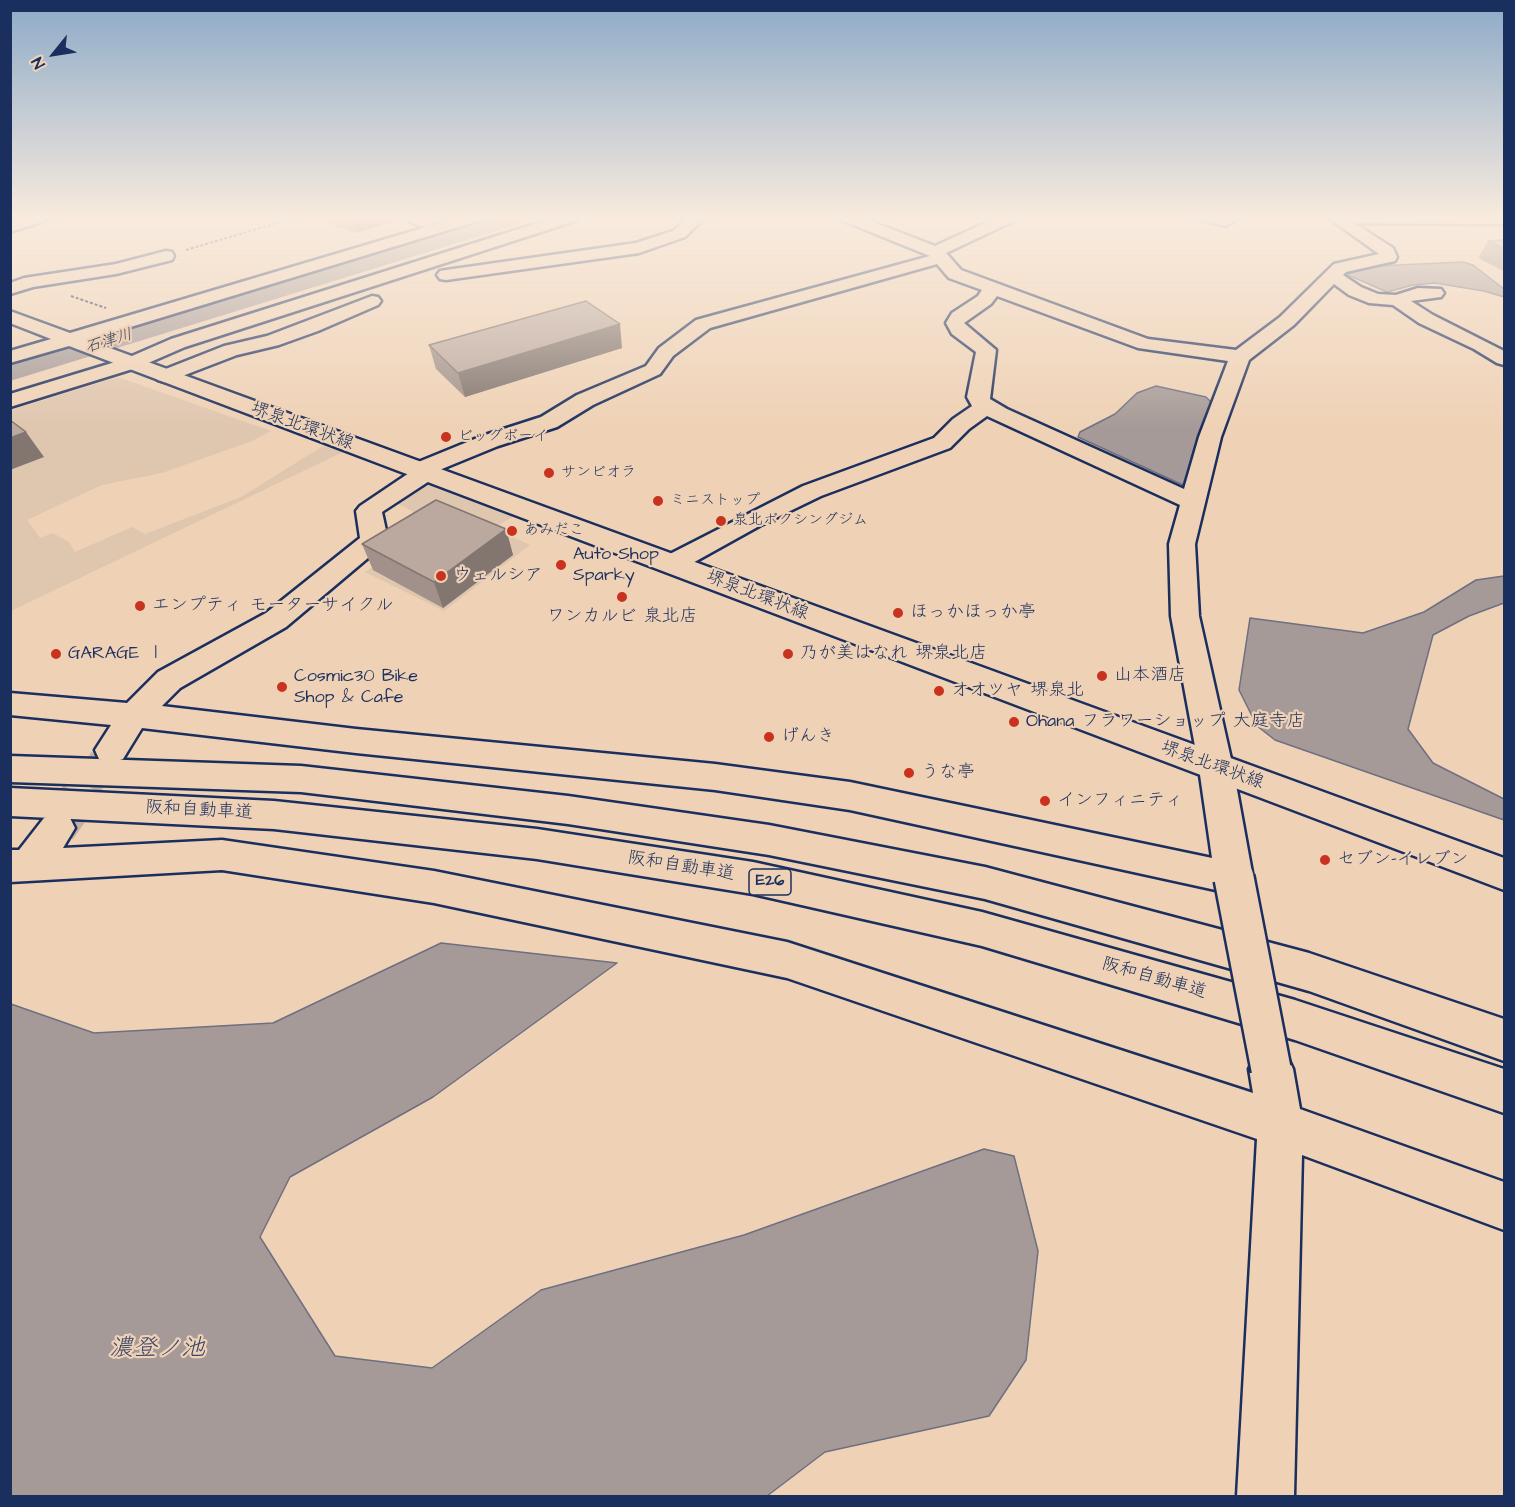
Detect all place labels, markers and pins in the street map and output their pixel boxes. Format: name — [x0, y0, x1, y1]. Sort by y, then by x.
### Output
place label: ビッグボーイ — [458, 428, 548, 446]
marker: ビッグボーイ — [439, 430, 453, 444]
place label: サンビオラ — [561, 464, 636, 482]
marker: サンビオラ — [542, 466, 556, 480]
place label: ミニストップ — [670, 492, 760, 510]
marker: ミニストップ — [651, 494, 665, 508]
place label: 泉北ボクシングジム — [733, 512, 868, 530]
marker: 泉北ボクシングジム — [714, 514, 728, 528]
place label: あみだこ — [524, 522, 584, 540]
marker: あみだこ — [505, 524, 519, 538]
place label: Auto Shop Sparky — [573, 544, 659, 586]
marker: Auto Shop Sparky — [554, 558, 568, 572]
place label: ウェルシア — [453, 565, 543, 587]
marker: ウェルシア — [434, 569, 448, 583]
marker: ワンカルビ 泉北店 — [615, 590, 629, 604]
place label: エンプティ モーターサイクル — [152, 595, 393, 617]
marker: エンプティ モーターサイクル — [133, 599, 147, 613]
place label: ほっかほっか亭 — [910, 602, 1036, 624]
place label: ワンカルビ 泉北店 — [546, 606, 698, 628]
marker: ほっかほっか亭 — [891, 606, 905, 620]
place label: GARAGE Ⅰ — [68, 643, 165, 665]
place label: 乃が美はなれ 堺泉北店 — [800, 643, 987, 665]
marker: GARAGE Ⅰ — [49, 647, 63, 661]
marker: 乃が美はなれ 堺泉北店 — [781, 647, 795, 661]
place label: 山本酒店 — [1114, 665, 1186, 687]
place label: Cosmic30 Bike Shop & Cafe — [294, 666, 418, 708]
marker: 山本酒店 — [1095, 669, 1109, 683]
marker: Cosmic30 Bike Shop & Cafe — [275, 680, 289, 694]
place label: オオツヤ 堺泉北 — [951, 680, 1084, 702]
marker: オオツヤ 堺泉北 — [932, 684, 946, 698]
place label: Ohana フラワーショップ 大庭寺店 — [1026, 711, 1305, 733]
marker: Ohana フラワーショップ 大庭寺店 — [1007, 715, 1021, 729]
place label: げんき — [781, 726, 835, 748]
marker: げんき — [762, 730, 776, 744]
place label: うな亭 — [921, 762, 975, 784]
marker: うな亭 — [902, 766, 916, 780]
place label: インフィニティ — [1057, 790, 1183, 812]
marker: インフィニティ — [1038, 794, 1052, 808]
place label: セブン-イレブン — [1337, 849, 1469, 871]
marker: セブン-イレブン — [1318, 853, 1332, 867]

